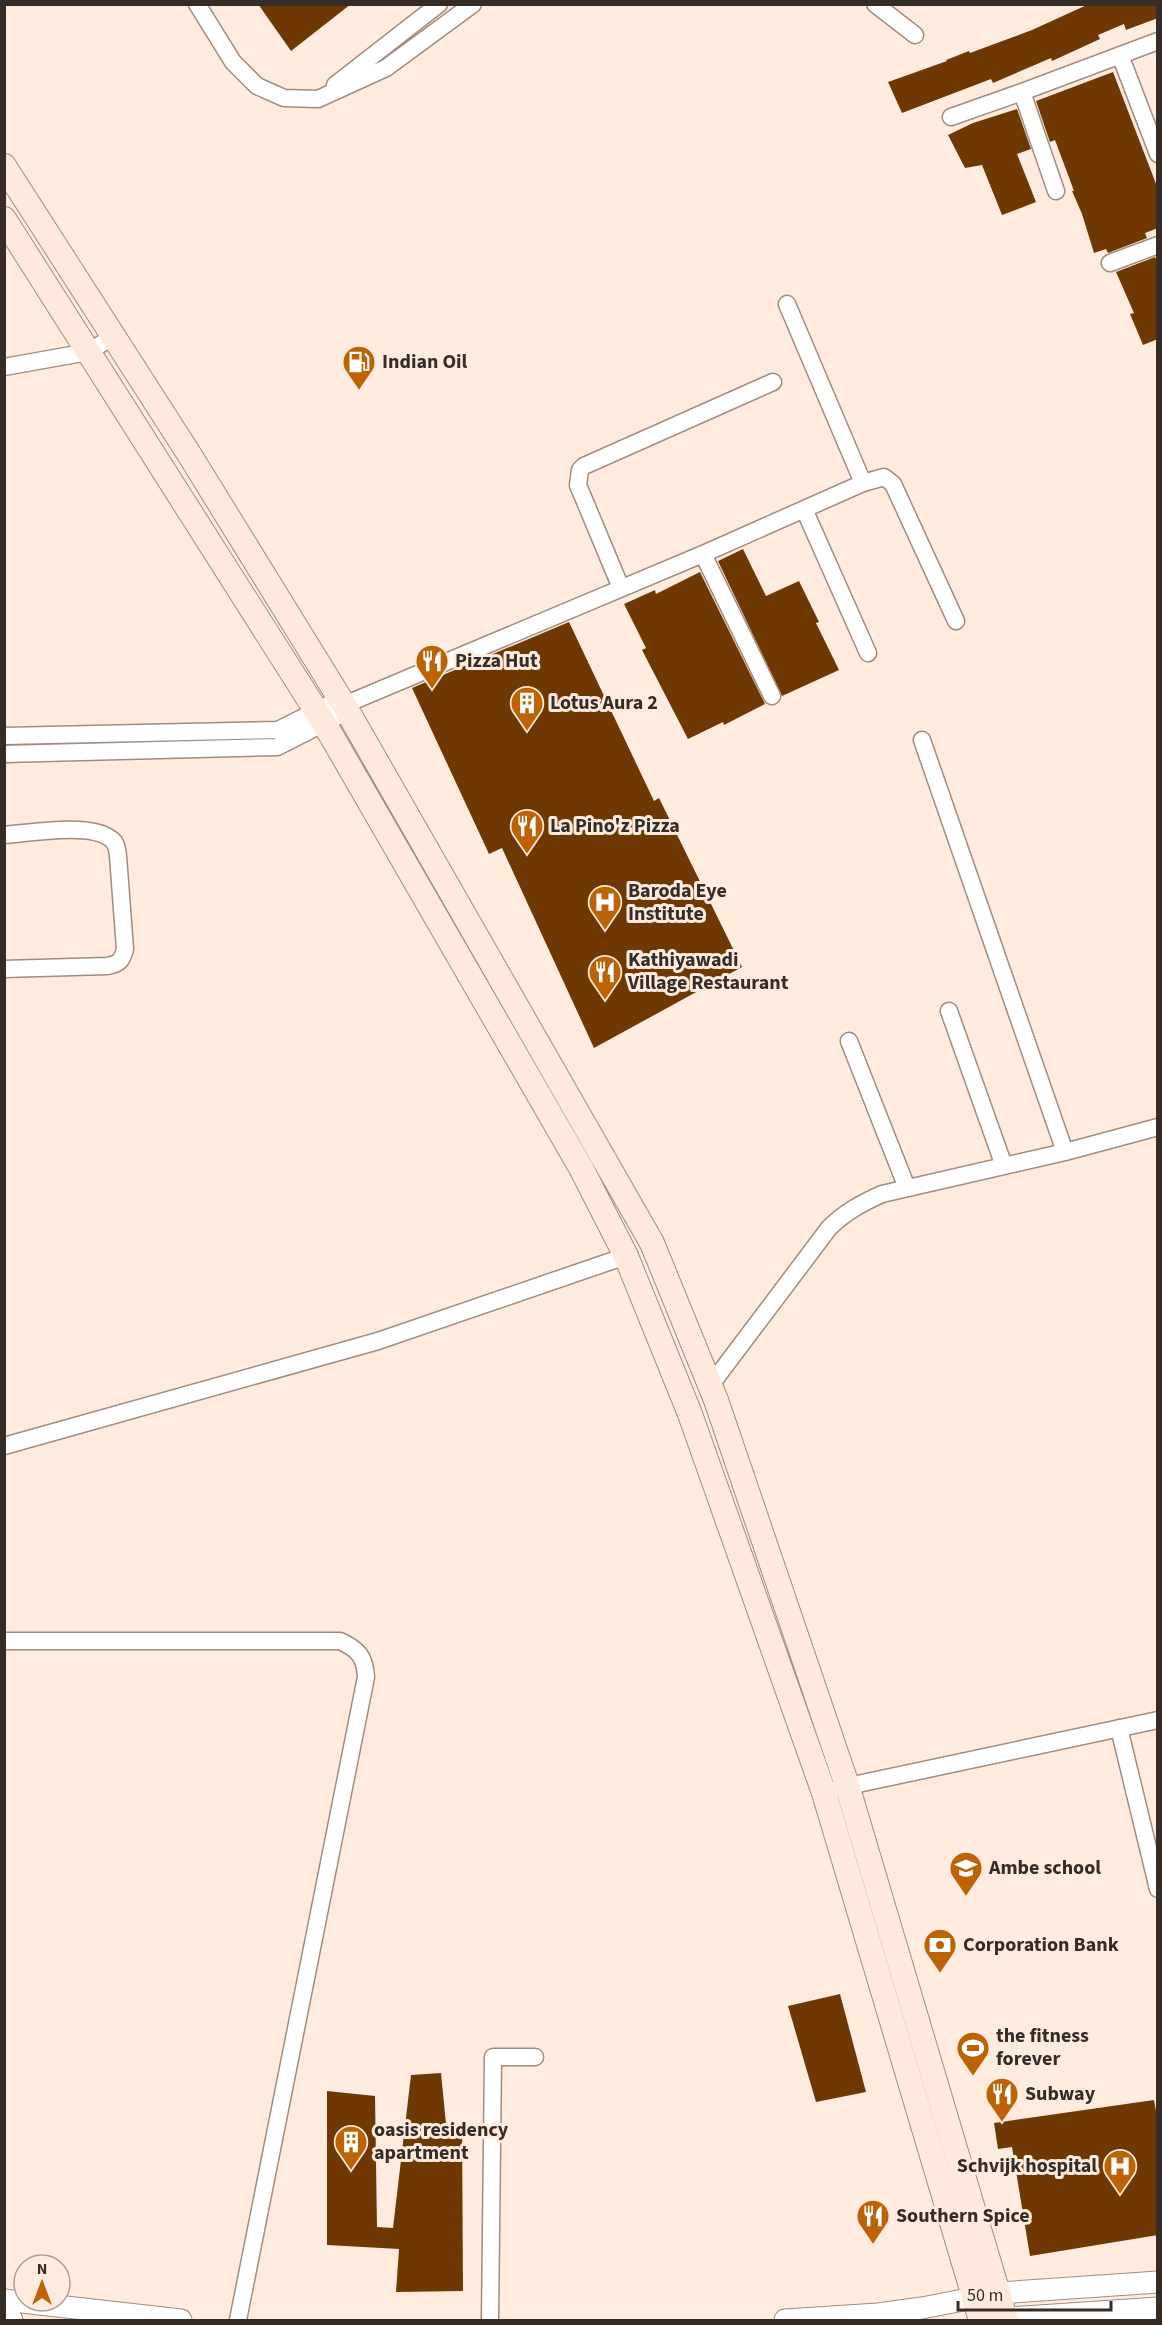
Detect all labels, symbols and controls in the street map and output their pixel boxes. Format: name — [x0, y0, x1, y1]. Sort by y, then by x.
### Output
fuel station icon: Indian Oil — [341, 344, 377, 391]
place label: Indian Oil — [382, 348, 468, 376]
restaurant icon: Pizza Hut — [414, 643, 450, 690]
place label: Pizza Hut — [455, 647, 538, 675]
building icon: Lotus Aura 2 — [509, 685, 545, 732]
place label: Lotus Aura 2 — [550, 689, 658, 717]
restaurant icon: La Pino'z Pizza — [509, 808, 545, 855]
place label: La Pino'z Pizza — [550, 812, 680, 840]
place label: Baroda Eye Institute — [628, 877, 727, 928]
hospital icon: Baroda Eye Institute — [587, 884, 623, 931]
place label: Kathiyawadi Village Restaurant — [627, 946, 789, 997]
restaurant icon: Kathiyawadi Village Restaurant — [587, 954, 623, 1001]
school or university icon: Ambe school — [948, 1850, 984, 1897]
place label: Ambe school — [988, 1854, 1101, 1882]
bank icon: Corporation Bank — [922, 1927, 958, 1974]
place label: Corporation Bank — [963, 1931, 1119, 1959]
place label: the fitness forever — [996, 2022, 1089, 2073]
sports icon: the fitness forever — [955, 2030, 991, 2077]
restaurant icon: Subway — [984, 2076, 1020, 2123]
place label: Subway — [1025, 2080, 1096, 2108]
place label: oasis residency apartment — [374, 2116, 509, 2167]
building icon: oasis residency apartment — [333, 2124, 369, 2171]
hospital icon: Schvijk hospital — [1102, 2148, 1138, 2195]
place label: Schvijk hospital — [957, 2152, 1097, 2180]
restaurant icon: Southern Spice — [855, 2198, 891, 2245]
place label: Southern Spice — [896, 2202, 1030, 2230]
north arrow — [12, 2253, 72, 2313]
text: N — [37, 2258, 47, 2280]
scale bar — [958, 2274, 1111, 2312]
text: 50 m — [967, 2283, 1003, 2308]

